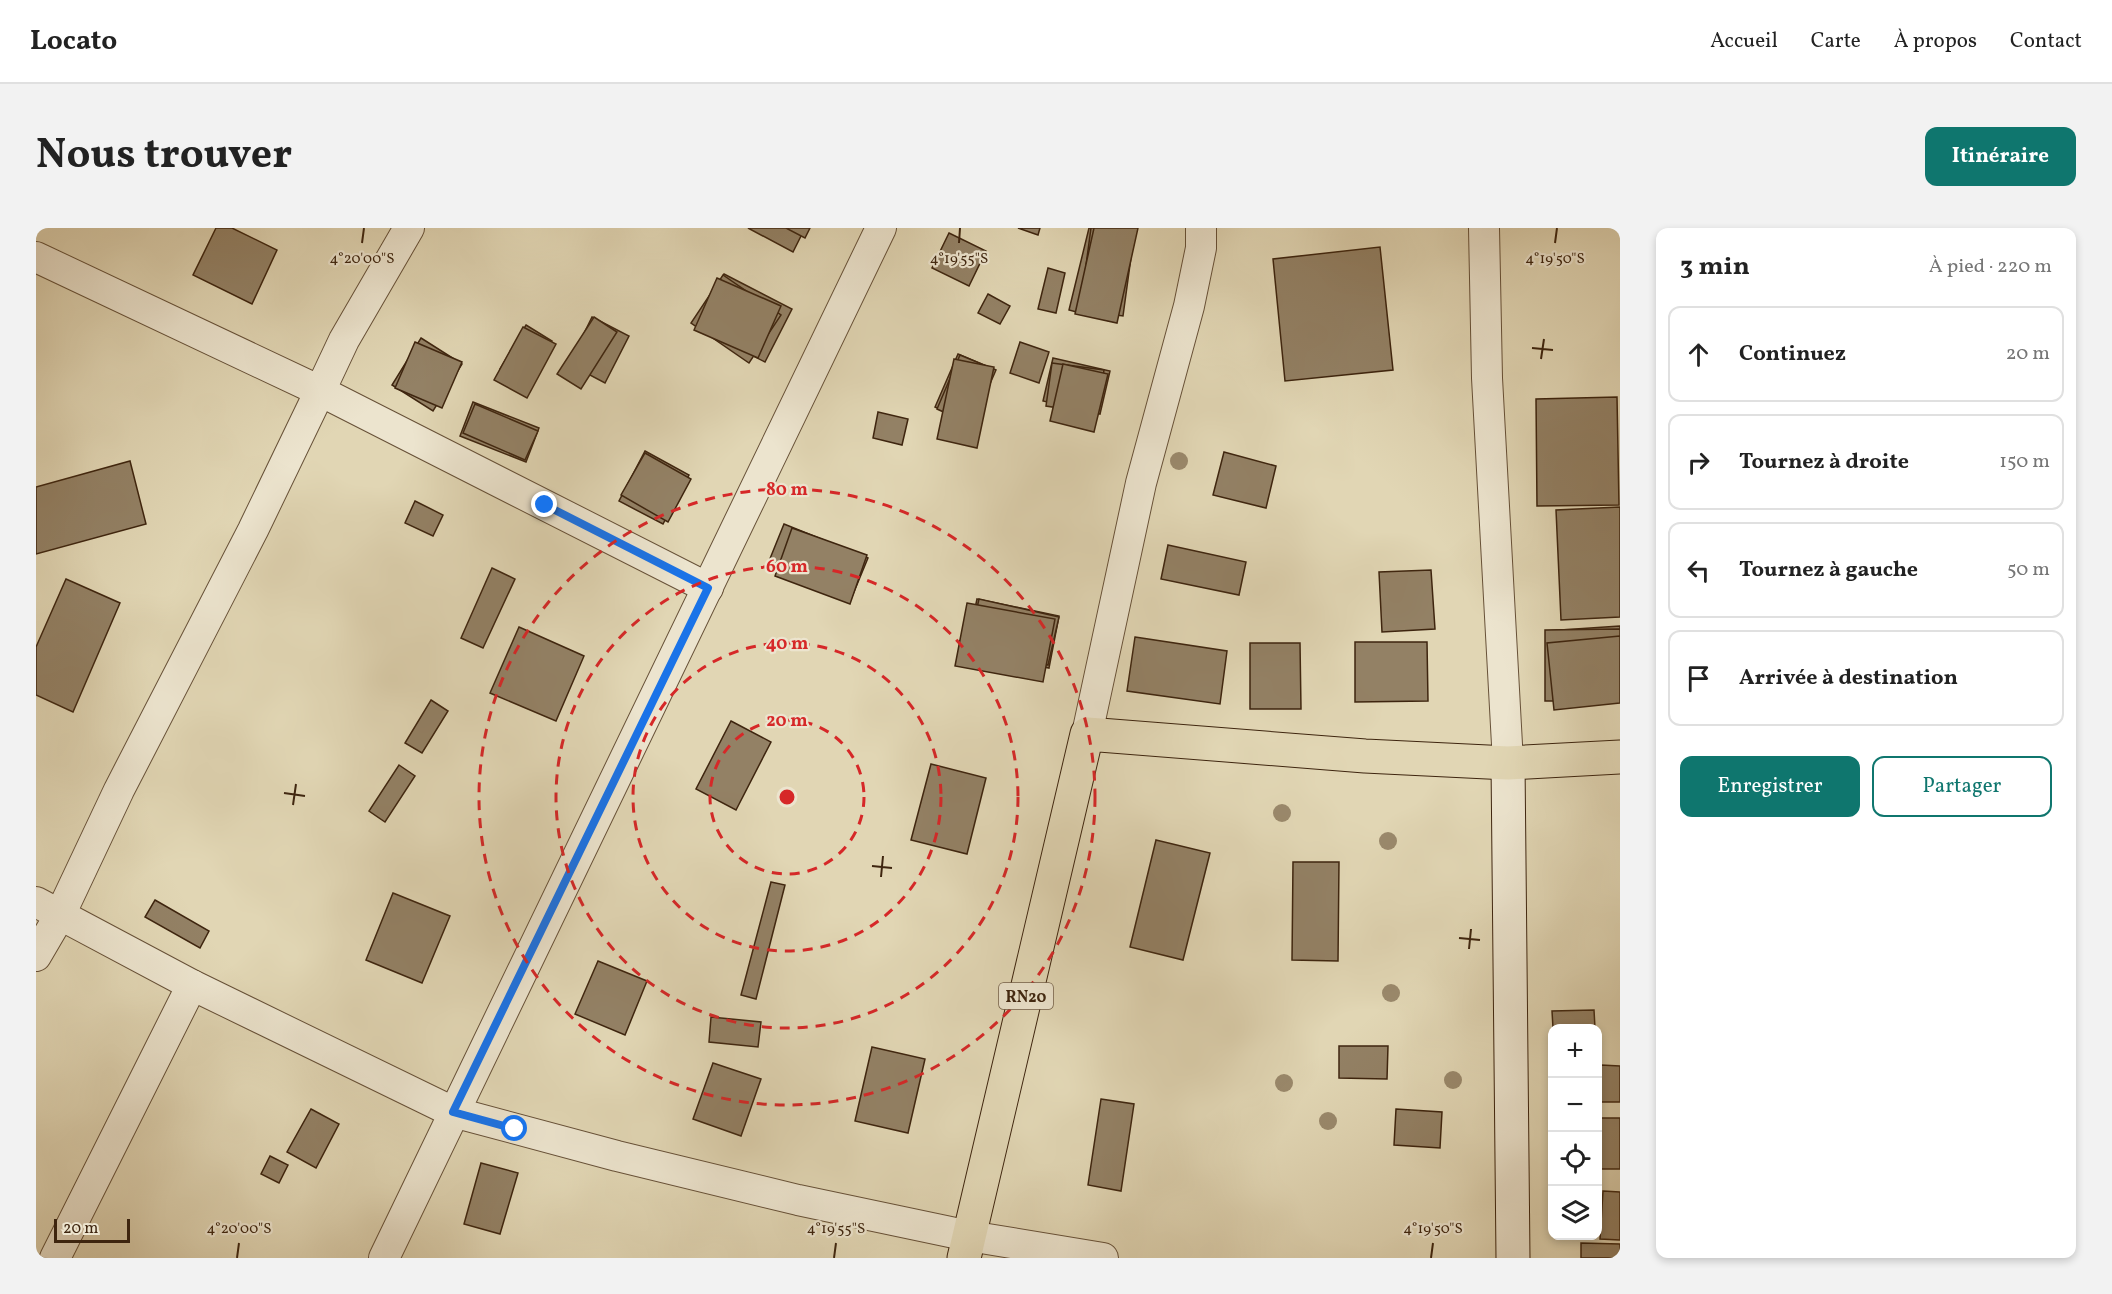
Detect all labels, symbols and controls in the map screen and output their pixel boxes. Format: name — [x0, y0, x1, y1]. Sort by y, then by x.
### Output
text: Locato — [30, 22, 117, 61]
text: Accueil — [1710, 27, 1778, 56]
text: Carte — [1811, 27, 1861, 56]
text: À propos — [1894, 27, 1977, 56]
text: Contact — [2010, 27, 2082, 56]
text: Nous trouver — [36, 127, 292, 186]
button: Itinéraire — [1925, 127, 2076, 186]
text: 4°20'00"S — [330, 249, 394, 270]
text: 4°19'55"S — [930, 249, 988, 270]
text: 4°19'50"S — [1525, 249, 1585, 270]
text: 3 min — [1680, 249, 1750, 285]
text: À pied · 220 m — [1929, 253, 2052, 281]
icon: ahead — [1682, 338, 1715, 371]
text: Continuez — [1739, 339, 1846, 370]
text: 20 m — [2006, 340, 2050, 368]
icon: right — [1682, 446, 1715, 479]
text: Tournez à droite — [1739, 447, 1909, 478]
text: 150 m — [1999, 448, 2050, 476]
text: 80 m — [766, 478, 808, 503]
route end — [531, 491, 557, 517]
icon: left — [1682, 554, 1715, 587]
text: 60 m — [766, 555, 808, 580]
text: Tournez à gauche — [1739, 555, 1918, 586]
text: 50 m — [2007, 556, 2050, 584]
text: 40 m — [766, 632, 808, 657]
icon: arrive — [1682, 662, 1715, 695]
text: Arrivée à destination — [1739, 663, 1958, 694]
text: 20 m — [766, 709, 808, 734]
button: Enregistrer — [1680, 756, 1860, 817]
button: Partager — [1872, 756, 2052, 817]
centre of rings — [777, 787, 797, 807]
road number: RN20 — [999, 983, 1053, 1009]
map controls — [1548, 1024, 1602, 1240]
button: + — [1548, 1024, 1602, 1078]
button: − — [1548, 1078, 1602, 1132]
route start — [501, 1115, 527, 1141]
button: locate — [1548, 1132, 1602, 1186]
button: layers — [1548, 1186, 1602, 1240]
scale bar — [54, 1216, 130, 1244]
text: 20 m — [63, 1218, 98, 1240]
text: 4°20'00"S — [207, 1219, 271, 1240]
text: 4°19'55"S — [807, 1219, 865, 1240]
text: 4°19'50"S — [1403, 1219, 1463, 1240]

